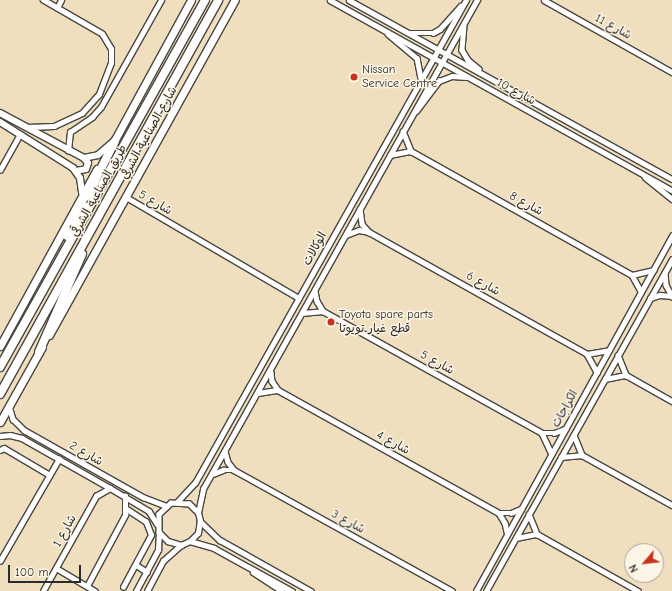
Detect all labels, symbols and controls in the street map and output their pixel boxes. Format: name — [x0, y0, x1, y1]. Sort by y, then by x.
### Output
street label: شارع 11 — [592, 11, 634, 43]
place label: Nissan Service Centre — [362, 63, 437, 91]
marker: Nissan Service Centre — [349, 72, 359, 82]
street label: شارع 10 — [494, 76, 538, 108]
street label: شارع الصناعية الشرقي — [118, 84, 180, 182]
street label: طريق الصناعية الشرقي — [68, 142, 130, 240]
street label: شارع 5 — [136, 188, 174, 218]
street label: شارع 8 — [507, 189, 545, 219]
street label: الوكالات — [300, 230, 330, 268]
street label: شارع 6 — [464, 269, 502, 299]
place label: Toyota spare parts قطع غيار تويوتا — [339, 308, 433, 336]
marker: Toyota spare parts قطع غيار تويوتا — [326, 317, 336, 327]
street label: شارع 5 — [418, 348, 456, 378]
street label: الكراجات — [549, 388, 581, 430]
street label: شارع 4 — [374, 428, 412, 458]
street label: شارع 2 — [67, 439, 105, 469]
street label: شارع 3 — [329, 507, 367, 537]
street label: شارع 1 — [50, 512, 80, 550]
north arrow — [624, 543, 664, 583]
scale bar — [10, 557, 83, 583]
text: N — [626, 562, 641, 575]
text: 100 m — [15, 565, 48, 579]

